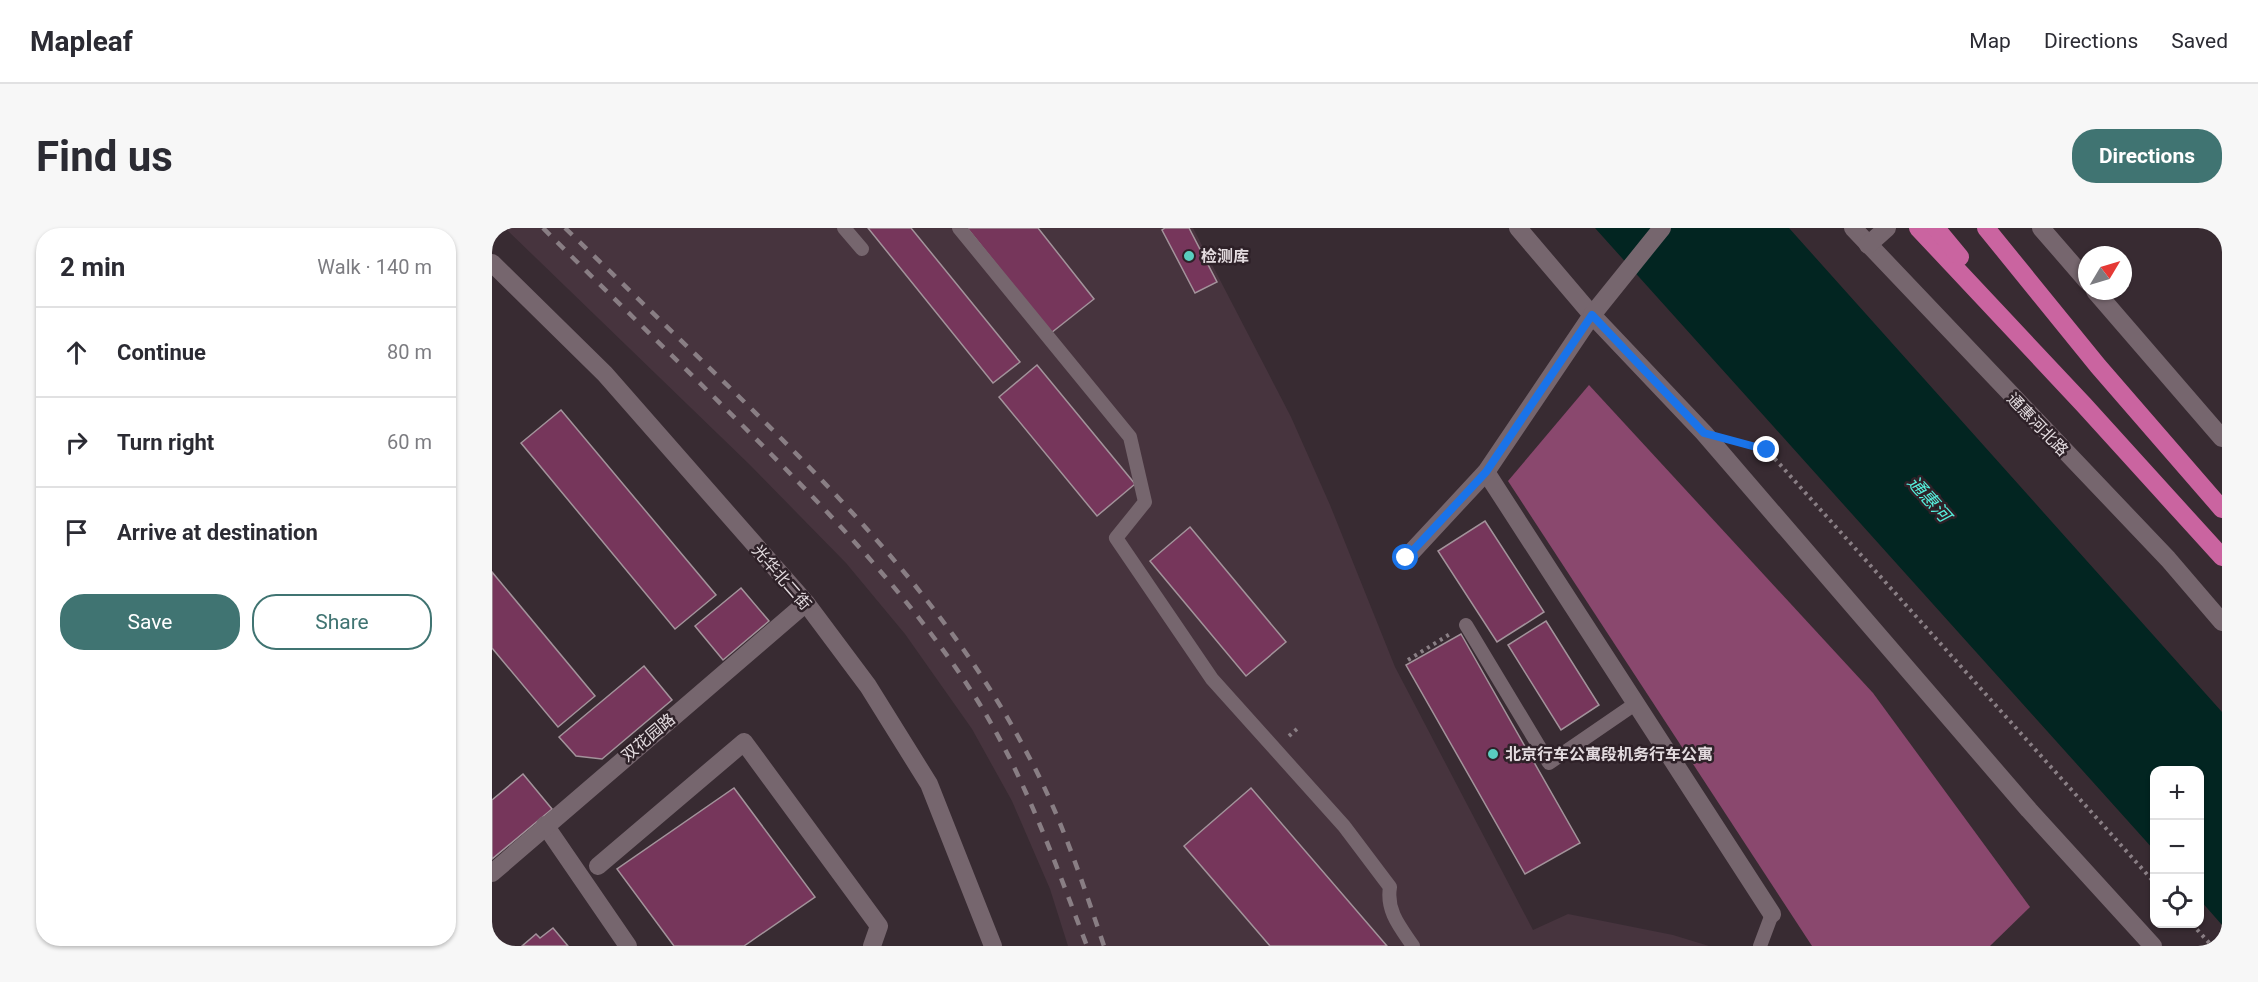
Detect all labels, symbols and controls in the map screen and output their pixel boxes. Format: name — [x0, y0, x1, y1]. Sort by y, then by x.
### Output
text: Mapleaf — [30, 25, 133, 58]
text: Map — [1969, 29, 2011, 53]
text: Directions — [2044, 29, 2138, 53]
text: Saved — [2171, 29, 2228, 53]
button: Directions — [2072, 129, 2222, 183]
text: Find us — [36, 132, 173, 181]
north arrow — [2078, 246, 2132, 300]
place label: 检测库 — [1201, 247, 1249, 266]
marker: 检测库 — [1182, 249, 1196, 263]
text: 2 min — [60, 252, 125, 282]
text: Walk · 140 m — [317, 255, 432, 279]
icon: ahead — [60, 336, 93, 369]
text: Continue — [117, 340, 206, 365]
text: 80 m — [387, 340, 432, 364]
street label: 通惠河北路 — [2003, 389, 2072, 460]
icon: right — [60, 426, 93, 459]
text: Turn right — [117, 430, 214, 455]
text: 60 m — [387, 430, 432, 454]
route end — [1753, 436, 1779, 462]
water label: 通惠河 — [1904, 472, 1957, 528]
icon: arrive — [60, 516, 93, 549]
text: Arrive at destination — [117, 520, 318, 545]
street label: 光华北二街 — [748, 541, 815, 614]
route start — [1392, 544, 1418, 570]
button: Save — [60, 594, 240, 650]
button: Share — [252, 594, 432, 650]
street label: 双花园路 — [618, 710, 679, 765]
place label: 北京行车公寓段机务行车公寓 — [1505, 745, 1713, 764]
marker: 北京行车公寓段机务行车公寓 — [1486, 747, 1500, 761]
map controls — [2150, 766, 2204, 928]
button: + — [2150, 766, 2204, 820]
button: − — [2150, 820, 2204, 874]
button: locate — [2150, 874, 2204, 928]

